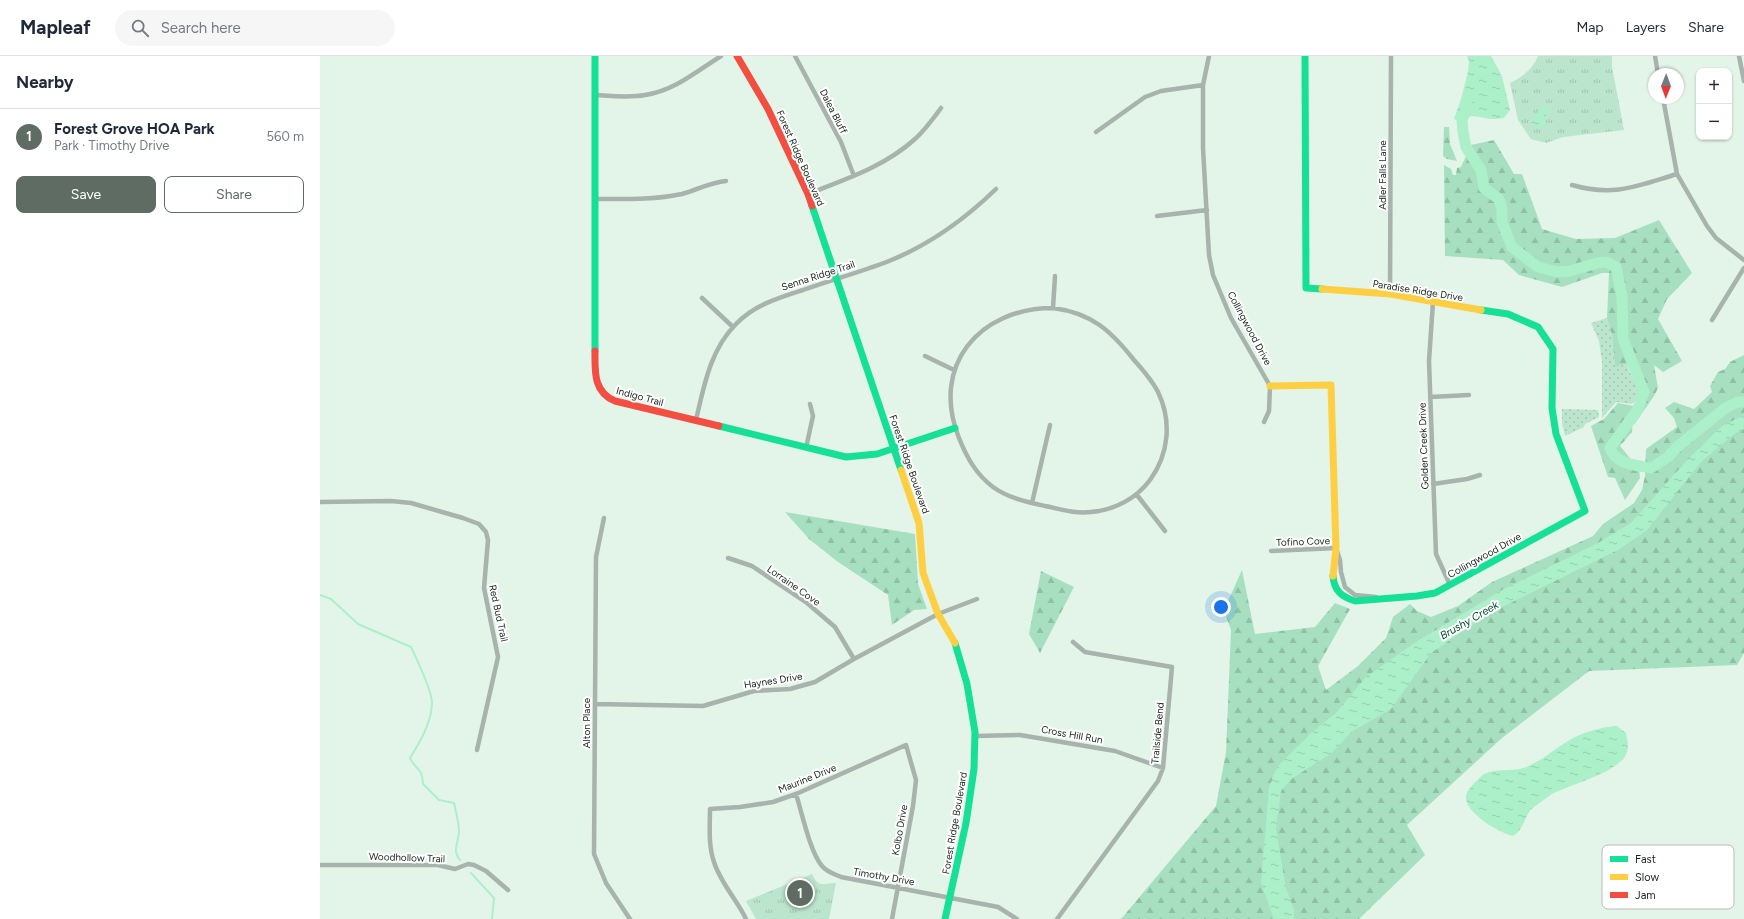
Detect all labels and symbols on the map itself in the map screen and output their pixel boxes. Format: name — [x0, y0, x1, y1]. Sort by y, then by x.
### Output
north arrow — [1648, 68, 1684, 104]
street label: Dalea Bluff — [817, 87, 850, 136]
street label: Forest Ridge Boulevard — [774, 108, 828, 208]
street label: Adler Falls Lane — [1376, 140, 1389, 210]
street label: Senna Ridge Trail — [780, 257, 857, 293]
street label: Paradise Ridge Drive — [1372, 277, 1465, 304]
street label: Collingwood Drive — [1225, 289, 1275, 368]
street label: Indigo Trail — [615, 384, 665, 409]
street label: Golden Creek Drive — [1415, 402, 1432, 490]
street label: Forest Ridge Boulevard — [887, 413, 933, 515]
street label: Collingwood Drive — [1445, 530, 1524, 581]
street label: Tofino Cove — [1276, 534, 1331, 549]
street label: Lorraine Cove — [765, 562, 823, 609]
street label: Red Bud Trail — [486, 583, 511, 643]
your location — [1211, 597, 1231, 617]
water label: Brushy Creek — [1438, 598, 1501, 642]
street label: Haynes Drive — [743, 669, 804, 692]
street label: Alton Place — [580, 697, 593, 748]
street label: Trailside Bend — [1148, 702, 1167, 764]
street label: Cross Hill Run — [1040, 723, 1104, 746]
street label: Maurine Drive — [776, 761, 839, 796]
street label: Forest Ridge Boulevard — [939, 771, 970, 875]
street label: Kolbo Drive — [889, 803, 910, 856]
legend — [1602, 845, 1734, 909]
street label: Woodhollow Trail — [369, 850, 445, 865]
text: Fast — [1635, 853, 1656, 866]
street label: Timothy Drive — [852, 865, 916, 888]
text: Slow — [1635, 871, 1659, 884]
pin: 1 — [787, 878, 813, 908]
text: Jam — [1635, 889, 1656, 902]

